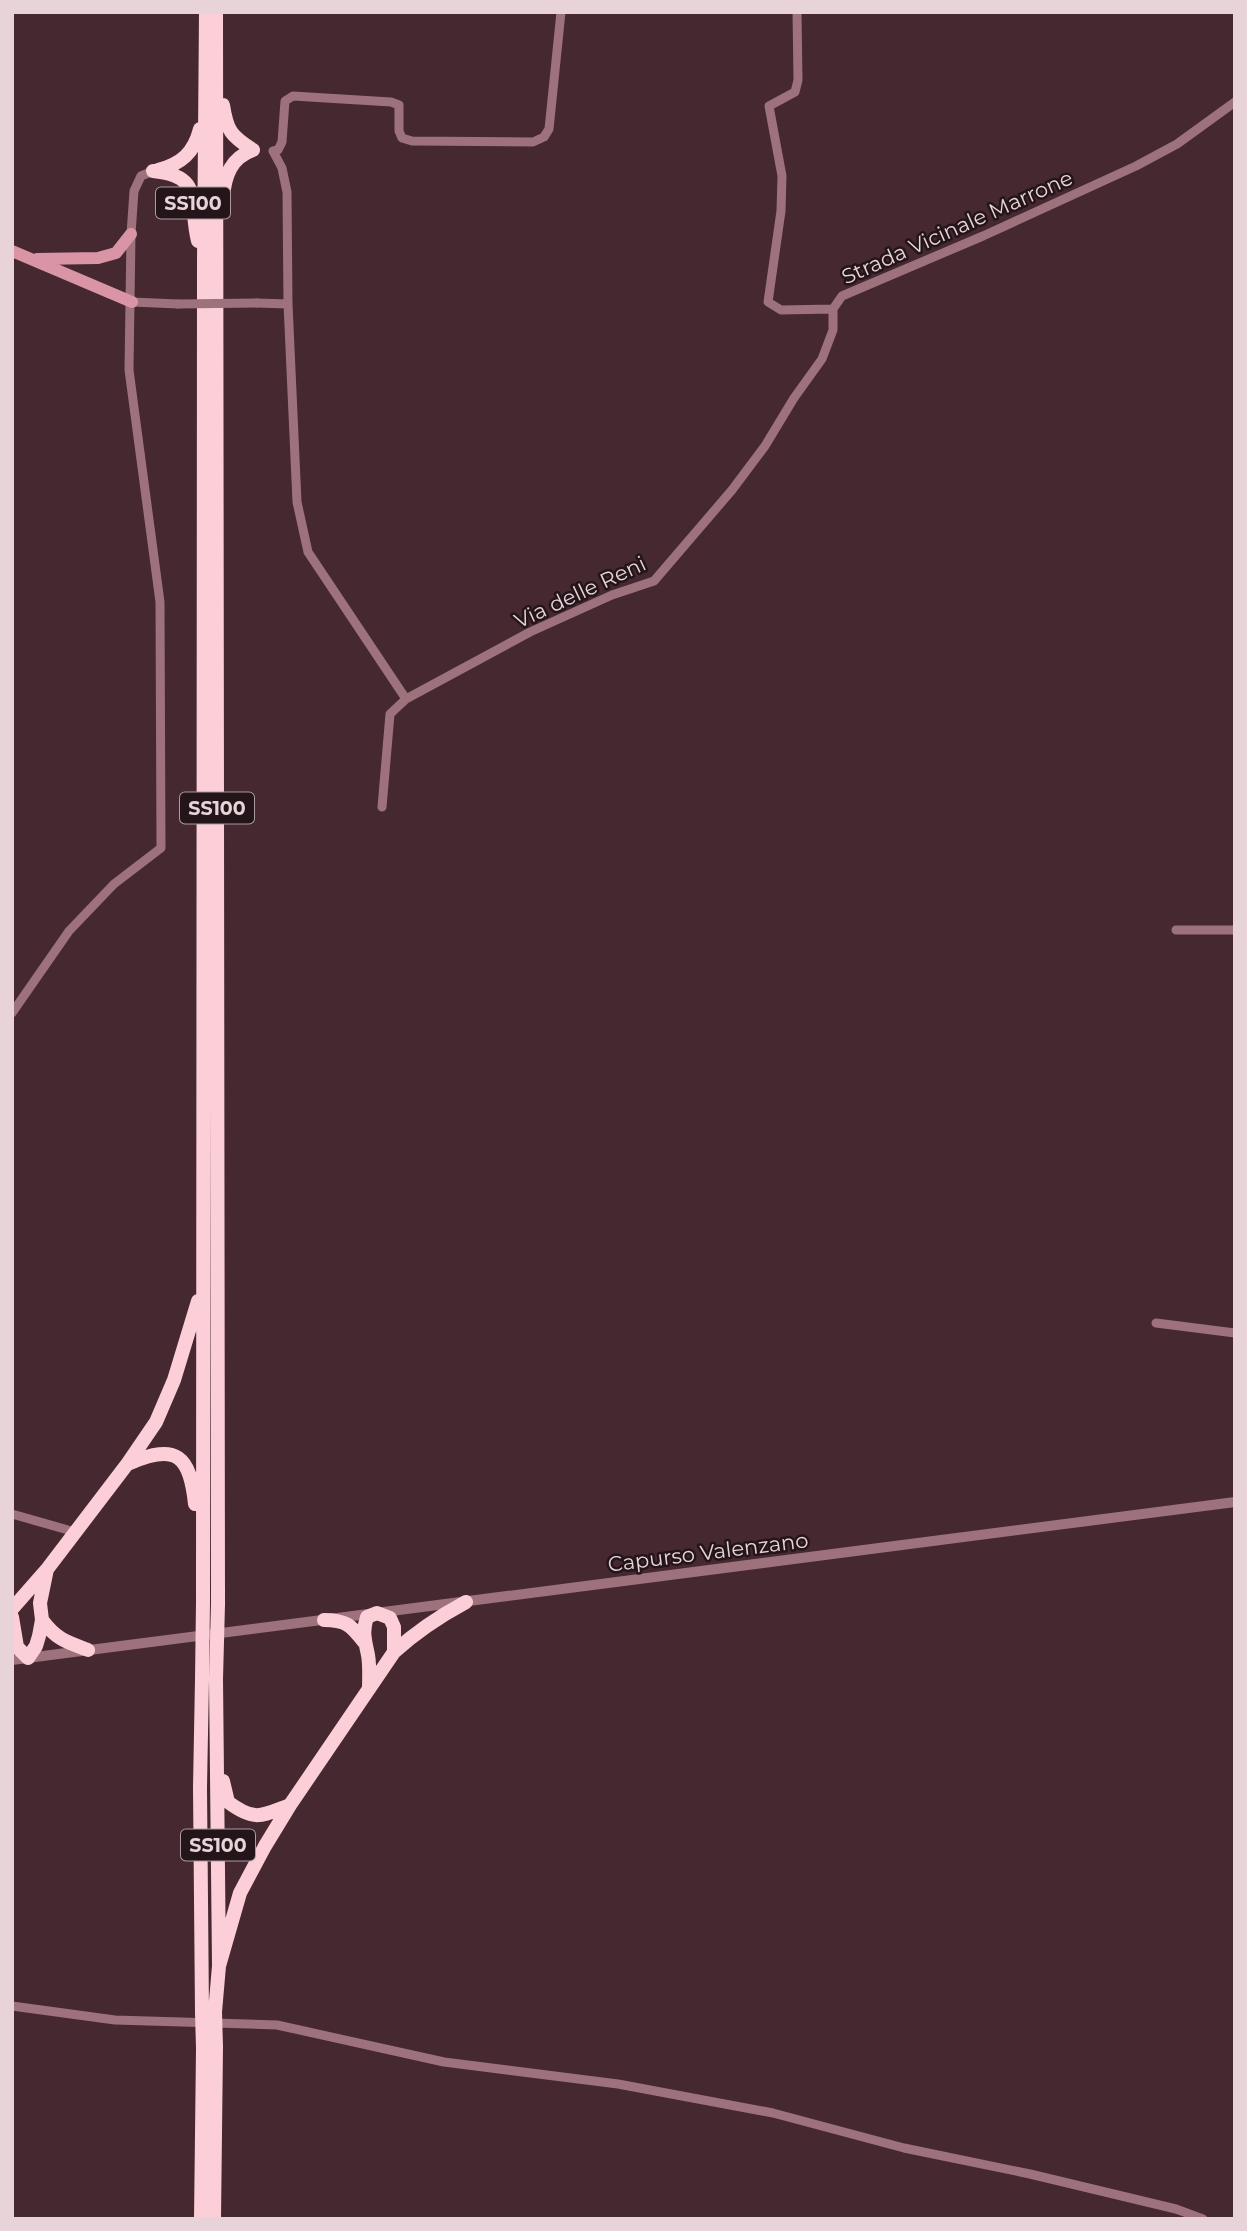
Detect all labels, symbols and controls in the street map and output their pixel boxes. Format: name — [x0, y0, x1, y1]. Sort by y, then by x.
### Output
street label: Strada Vicinale Marrone — [838, 165, 1076, 289]
road number: SS100 — [156, 188, 230, 218]
street label: Via delle Reni — [510, 551, 650, 633]
road number: SS100 — [180, 792, 254, 824]
street label: Capurso Valenzano — [606, 1527, 810, 1577]
road number: SS100 — [181, 1829, 255, 1860]

